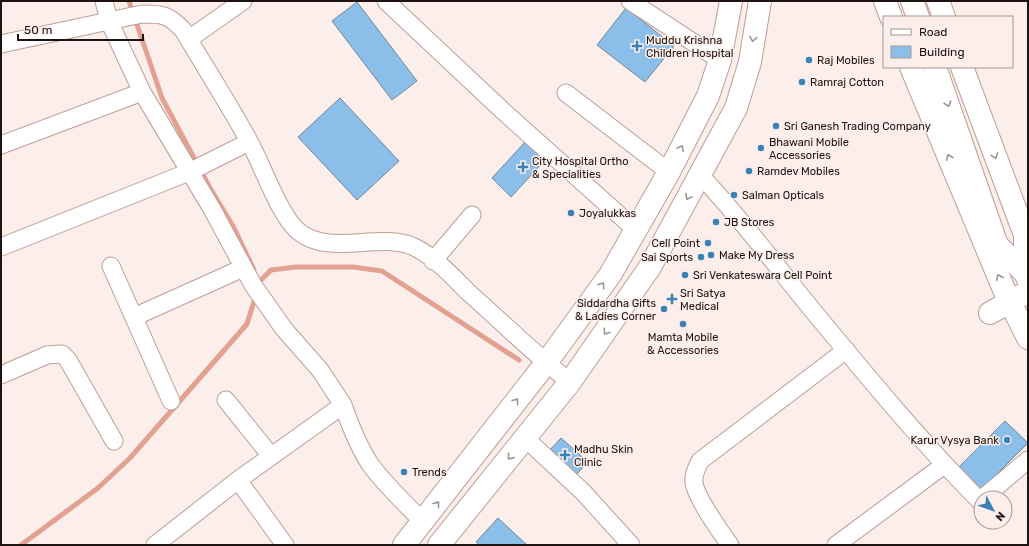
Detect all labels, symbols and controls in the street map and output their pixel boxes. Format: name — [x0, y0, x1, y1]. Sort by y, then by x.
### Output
scale bar — [18, 16, 143, 42]
legend — [883, 16, 1013, 68]
text: 50 m — [24, 23, 52, 37]
text: Road — [919, 25, 947, 39]
place label: Muddu Krishna Children Hospital — [646, 34, 734, 60]
one-way arrow — [749, 36, 758, 42]
marker: Muddu Krishna Children Hospital — [631, 40, 643, 52]
text: Building — [919, 45, 965, 59]
place label: Raj Mobiles — [817, 54, 875, 67]
marker: Raj Mobiles — [804, 55, 814, 65]
place label: Ramraj Cotton — [810, 76, 884, 89]
marker: Ramraj Cotton — [797, 77, 807, 87]
one-way arrow — [943, 100, 952, 107]
place label: Sri Ganesh Trading Company — [784, 120, 931, 133]
marker: Sri Ganesh Trading Company — [771, 121, 781, 131]
place label: Bhawani Mobile Accessories — [769, 136, 849, 162]
marker: Bhawani Mobile Accessories — [756, 143, 766, 153]
one-way arrow — [676, 145, 684, 153]
one-way arrow — [990, 151, 998, 159]
one-way arrow — [945, 154, 953, 161]
place label: City Hospital Ortho & Specialities — [532, 155, 628, 181]
marker: City Hospital Ortho & Specialities — [517, 161, 529, 173]
place label: Ramdev Mobiles — [757, 165, 840, 178]
marker: Ramdev Mobiles — [744, 166, 754, 176]
place label: Salman Opticals — [742, 189, 825, 202]
marker: Salman Opticals — [729, 190, 739, 200]
one-way arrow — [685, 193, 693, 200]
place label: Joyalukkas — [579, 207, 637, 220]
marker: Joyalukkas — [566, 208, 576, 218]
place label: JB Stores — [724, 216, 775, 229]
marker: JB Stores — [711, 217, 721, 227]
place label: Cell Point — [652, 237, 701, 250]
marker: Cell Point — [703, 238, 713, 248]
place label: Make My Dress — [719, 249, 795, 262]
marker: Make My Dress — [706, 250, 716, 260]
place label: Sai Sports — [641, 251, 693, 264]
marker: Sai Sports — [696, 252, 706, 262]
place label: Sri Venkateswara Cell Point — [693, 269, 833, 282]
marker: Sri Venkateswara Cell Point — [680, 270, 690, 280]
one-way arrow — [996, 274, 1004, 282]
one-way arrow — [598, 283, 605, 290]
place label: Sri Satya Medical — [680, 287, 725, 313]
marker: Sri Satya Medical — [667, 294, 677, 304]
place label: Siddardha Gifts & Ladies Corner — [575, 297, 657, 323]
marker: Siddardha Gifts & Ladies Corner — [659, 304, 669, 314]
marker: Mamta Mobile & Accessories — [678, 319, 688, 329]
one-way arrow — [604, 327, 611, 334]
place label: Mamta Mobile & Accessories — [647, 331, 719, 357]
one-way arrow — [512, 398, 519, 405]
place label: Karur Vysya Bank — [911, 434, 999, 447]
marker: Karur Vysya Bank — [1002, 435, 1012, 445]
place label: Madhu Skin Clinic — [574, 443, 633, 469]
marker: Madhu Skin Clinic — [559, 449, 571, 461]
one-way arrow — [507, 452, 514, 459]
place label: Trends — [412, 466, 447, 479]
marker: Trends — [399, 467, 409, 477]
north arrow — [973, 490, 1013, 530]
one-way arrow — [432, 501, 439, 508]
text: N — [993, 509, 1008, 524]

